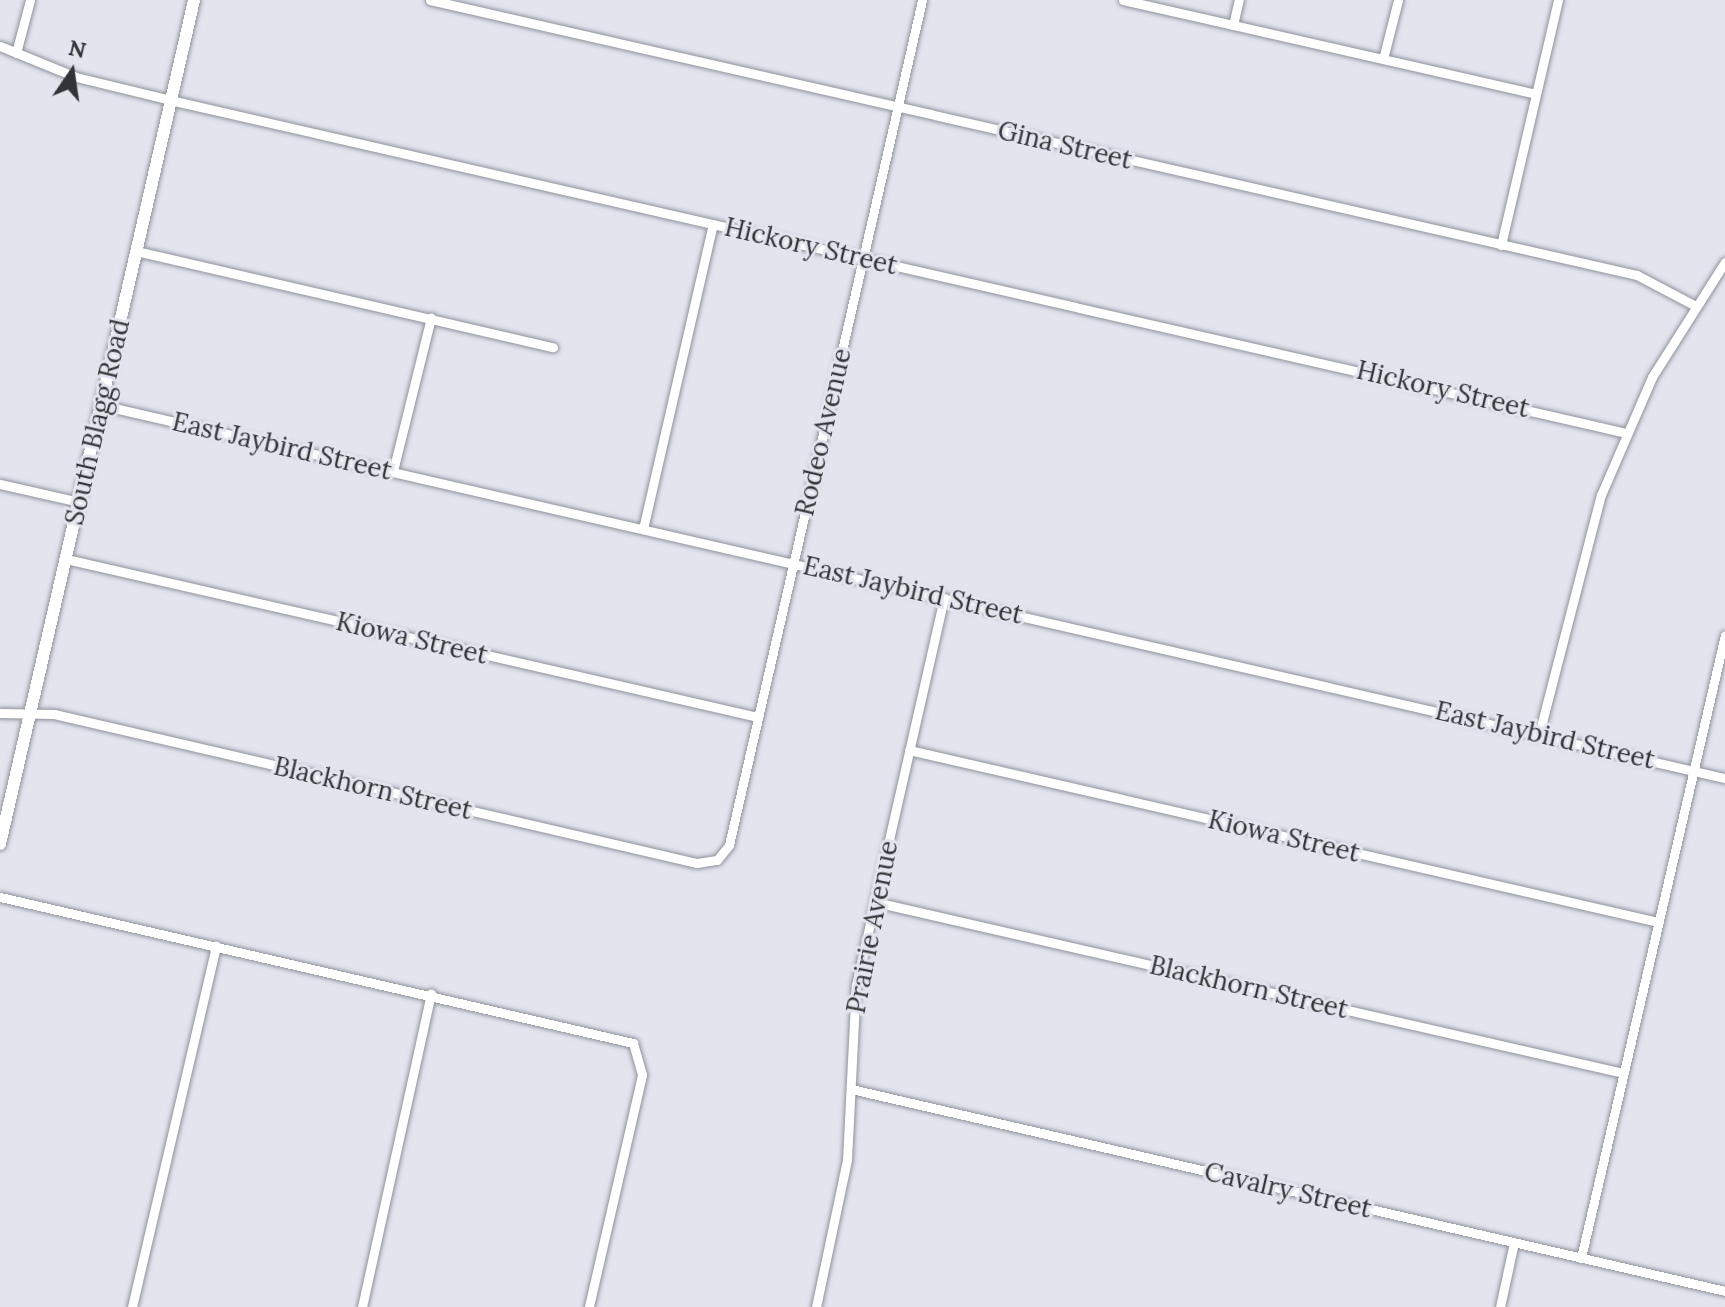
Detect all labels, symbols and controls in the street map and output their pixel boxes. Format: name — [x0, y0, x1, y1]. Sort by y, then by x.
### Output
north arrow — [32, 32, 112, 112]
text: N — [66, 33, 89, 64]
street label: Gina Street — [995, 114, 1135, 176]
street label: Hickory Street — [722, 211, 900, 281]
street label: South Blagg Road — [58, 316, 136, 528]
street label: Rodeo Avenue — [789, 345, 857, 519]
street label: Hickory Street — [1354, 354, 1532, 424]
street label: East Jaybird Street — [169, 406, 395, 486]
street label: East Jaybird Street — [800, 550, 1026, 630]
street label: Kiowa Street — [333, 605, 491, 671]
street label: East Jaybird Street — [1432, 695, 1658, 775]
street label: Blackhorn Street — [271, 750, 475, 826]
street label: Kiowa Street — [1205, 803, 1363, 869]
street label: Prairie Avenue — [840, 838, 904, 1016]
street label: Blackhorn Street — [1147, 949, 1351, 1025]
street label: Cavalry Street — [1201, 1156, 1375, 1224]

